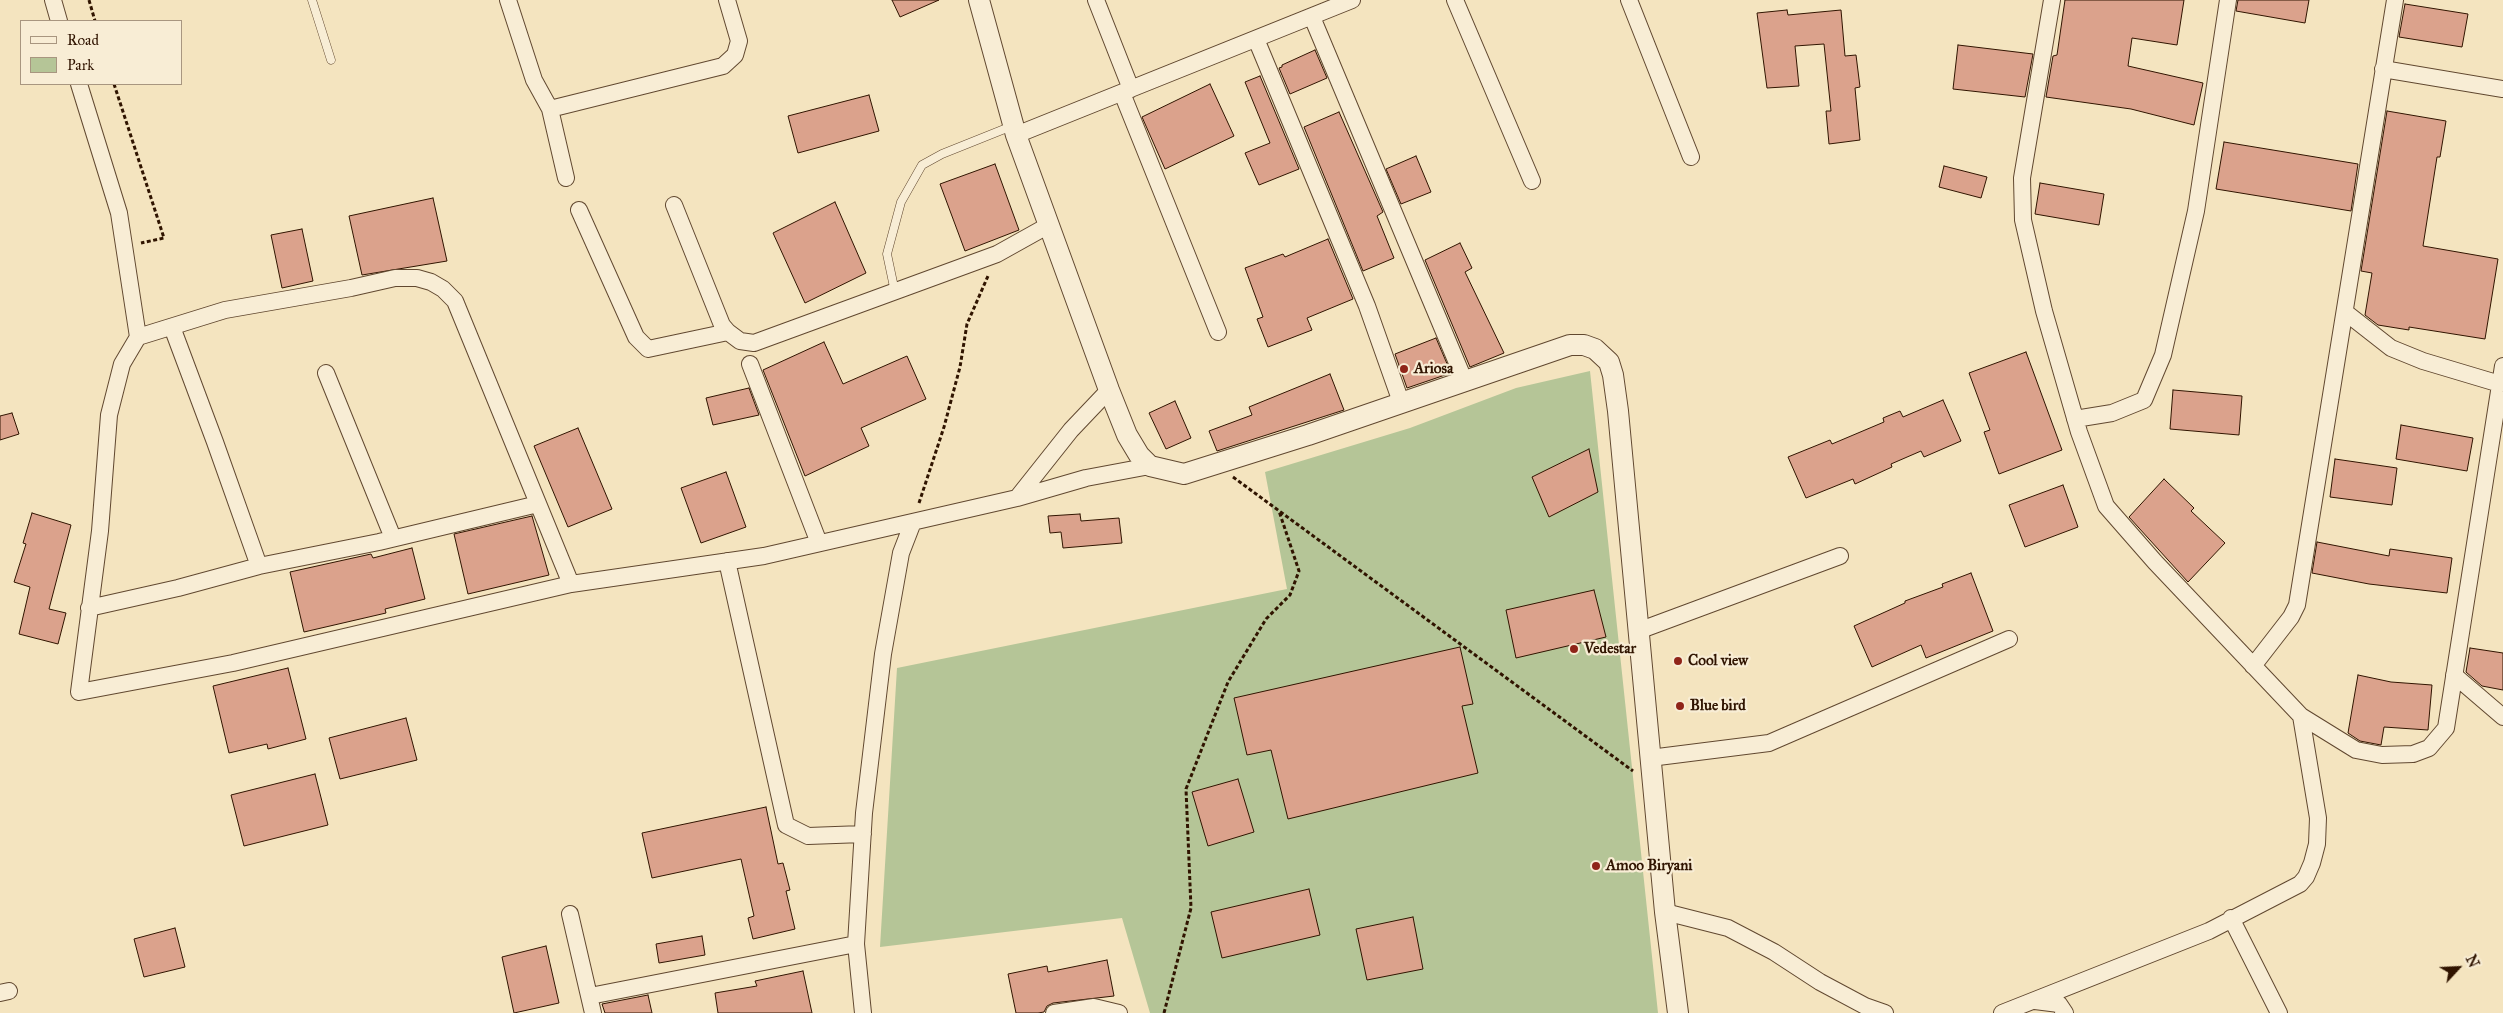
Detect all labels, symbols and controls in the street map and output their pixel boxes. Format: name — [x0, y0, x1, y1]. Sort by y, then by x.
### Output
legend — [20, 20, 182, 85]
text: Road — [67, 31, 99, 49]
text: Park — [67, 56, 94, 74]
place label: Ariosa — [1414, 360, 1453, 378]
marker: Ariosa — [1398, 363, 1410, 375]
place label: Vedestar — [1584, 640, 1636, 658]
marker: Vedestar — [1568, 643, 1580, 655]
place label: Cool view — [1688, 652, 1748, 670]
marker: Cool view — [1672, 655, 1684, 667]
place label: Blue bird — [1690, 697, 1746, 715]
marker: Blue bird — [1674, 700, 1686, 712]
place label: Amoo Biryani — [1606, 857, 1692, 875]
marker: Amoo Biryani — [1590, 860, 1602, 872]
north arrow — [2433, 943, 2483, 993]
text: N — [2462, 952, 2482, 970]

